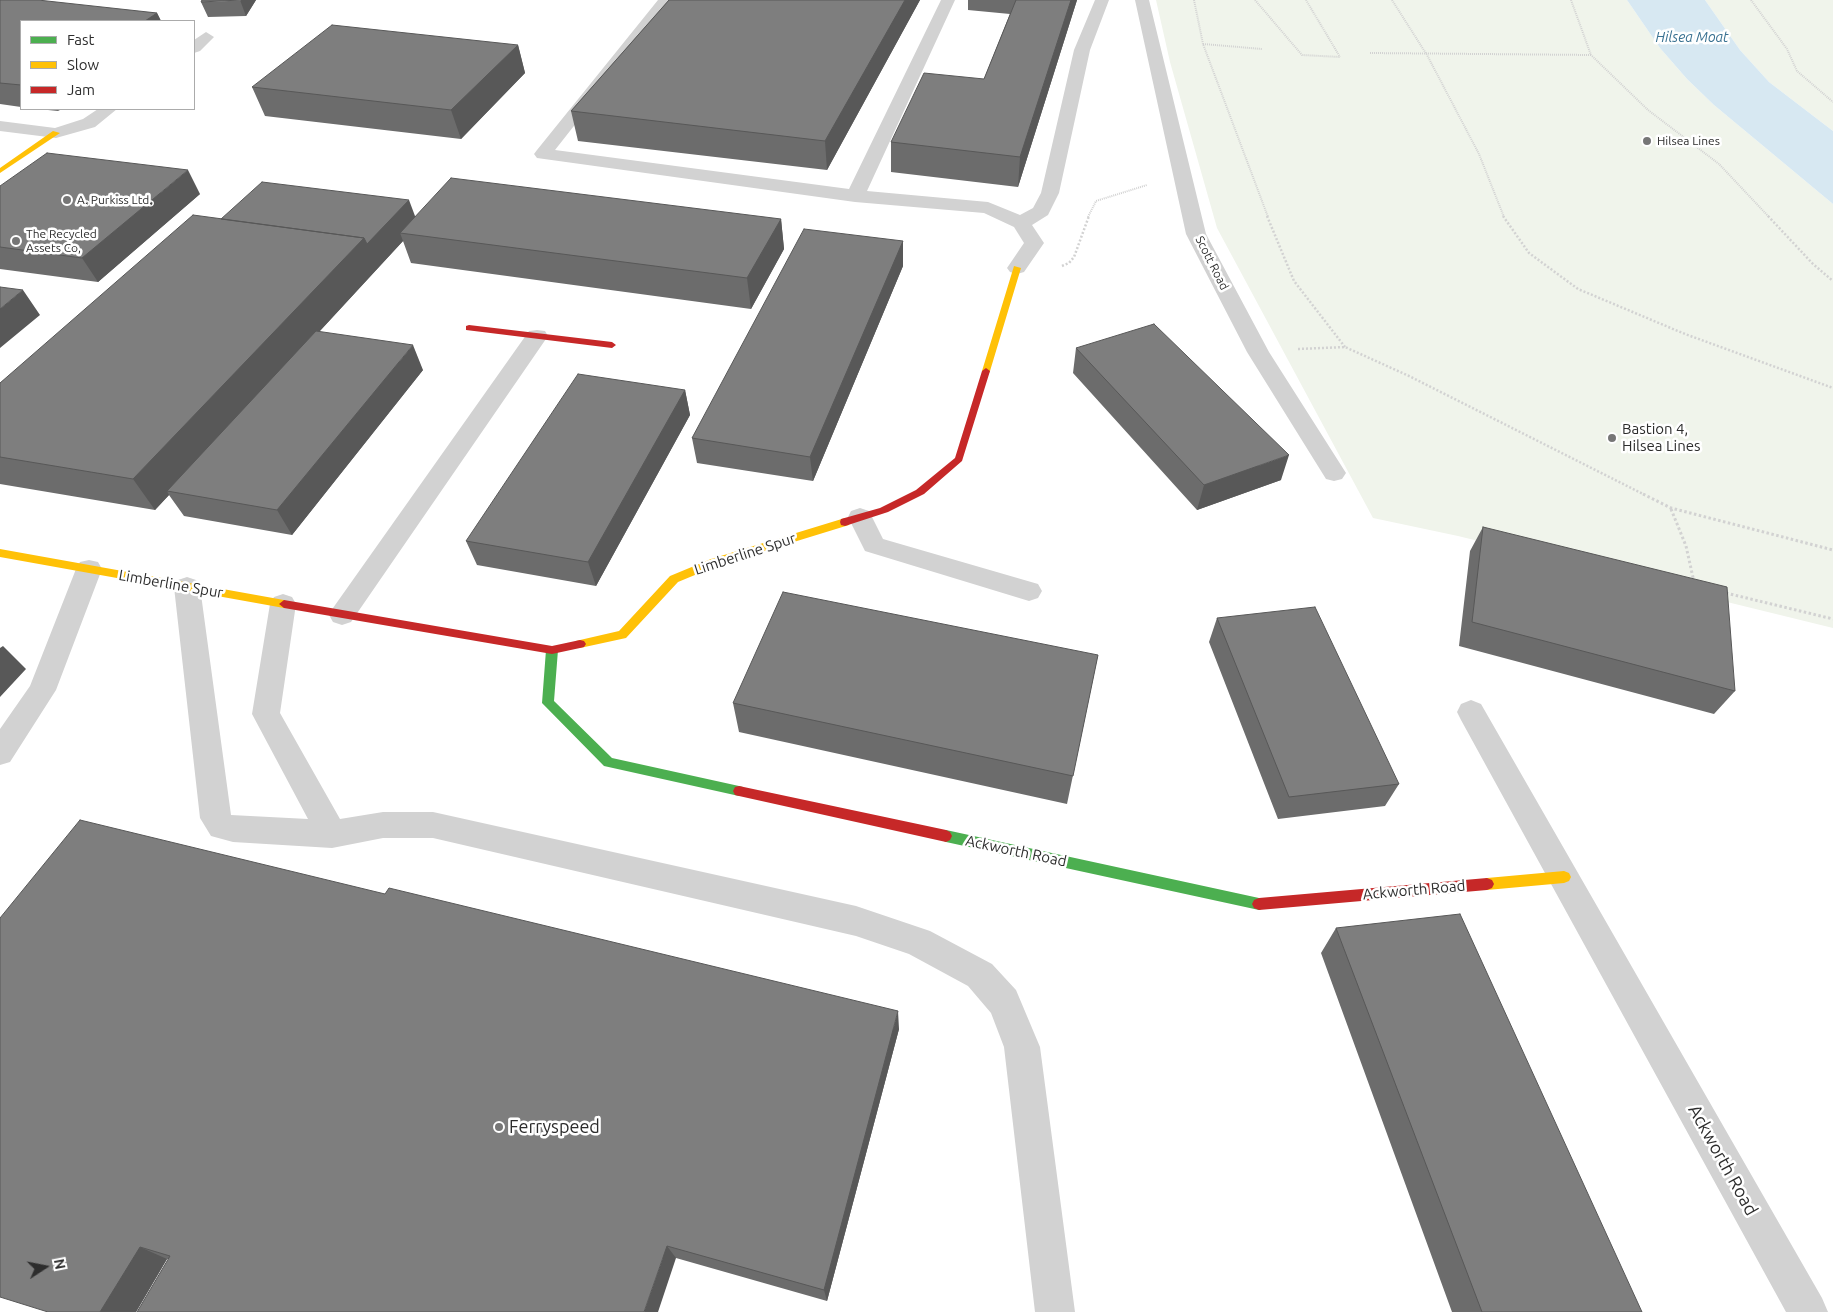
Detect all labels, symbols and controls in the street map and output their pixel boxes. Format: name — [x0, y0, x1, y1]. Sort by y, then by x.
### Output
legend — [20, 20, 195, 110]
water label: Hilsea Moat — [1655, 29, 1729, 45]
text: Fast — [67, 31, 94, 48]
text: Slow — [67, 56, 99, 73]
text: Jam — [67, 81, 95, 98]
place label: Hilsea Lines — [1657, 134, 1720, 148]
marker: Hilsea Lines — [1641, 135, 1653, 147]
place label: A. Purkiss Ltd. — [77, 193, 152, 207]
marker: A. Purkiss Ltd. — [61, 194, 73, 206]
place label: The Recycled Assets Co, — [26, 227, 97, 255]
street label: Scott Road — [1192, 234, 1232, 292]
marker: The Recycled Assets Co, — [10, 235, 22, 247]
place label: Bastion 4, Hilsea Lines — [1622, 420, 1701, 455]
marker: Bastion 4, Hilsea Lines — [1606, 432, 1618, 444]
street label: Limberline Spur — [692, 529, 798, 579]
street label: Limberline Spur — [117, 566, 225, 602]
street label: Ackworth Road — [964, 832, 1068, 870]
street label: Ackworth Road — [1362, 877, 1466, 903]
street label: Ackworth Road — [1684, 1101, 1762, 1219]
place label: Ferryspeed — [509, 1116, 600, 1138]
marker: Ferryspeed — [493, 1121, 505, 1133]
north arrow — [20, 1242, 70, 1292]
text: N — [51, 1257, 69, 1271]

